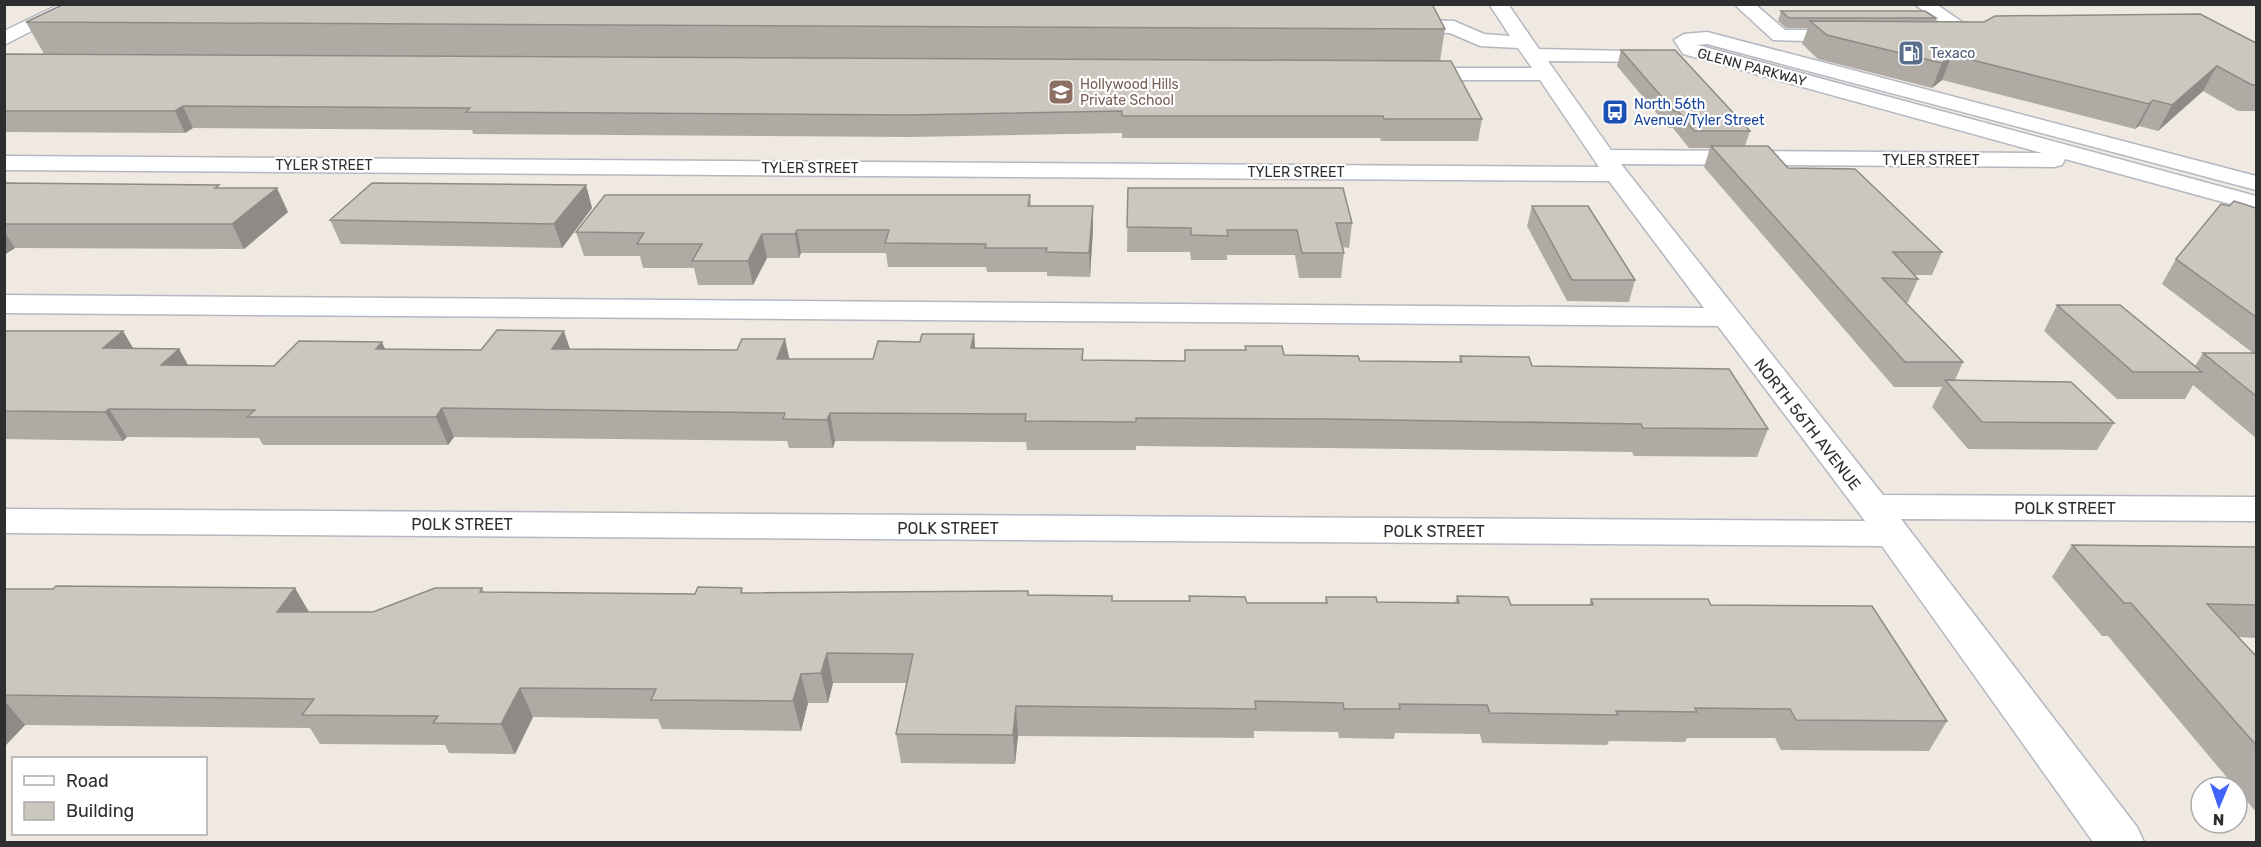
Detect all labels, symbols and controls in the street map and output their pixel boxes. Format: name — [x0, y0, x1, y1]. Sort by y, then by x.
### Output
fuel station icon: Texaco — [1896, 38, 1926, 68]
street label: GLENN PARKWAY — [1695, 45, 1808, 90]
place label: Texaco — [1930, 45, 1975, 62]
place label: Hollywood Hills Private School — [1080, 76, 1179, 109]
school or university icon: Hollywood Hills Private School — [1046, 77, 1076, 107]
place label: North 56th Avenue/Tyler Street — [1634, 96, 1765, 129]
bus stop icon: North 56th Avenue/Tyler Street — [1600, 97, 1630, 127]
street label: TYLER STREET — [1882, 152, 1980, 169]
street label: TYLER STREET — [275, 157, 373, 174]
street label: TYLER STREET — [761, 160, 859, 177]
street label: TYLER STREET — [1247, 164, 1345, 181]
street label: NORTH 56TH AVENUE — [1750, 355, 1865, 494]
street label: POLK STREET — [2014, 499, 2116, 518]
street label: POLK STREET — [411, 515, 513, 534]
street label: POLK STREET — [897, 519, 999, 538]
street label: POLK STREET — [1383, 522, 1485, 541]
legend — [12, 757, 207, 835]
text: Road — [66, 770, 109, 792]
north arrow — [2189, 775, 2249, 835]
text: Building — [66, 800, 134, 822]
text: N — [2212, 810, 2225, 829]

